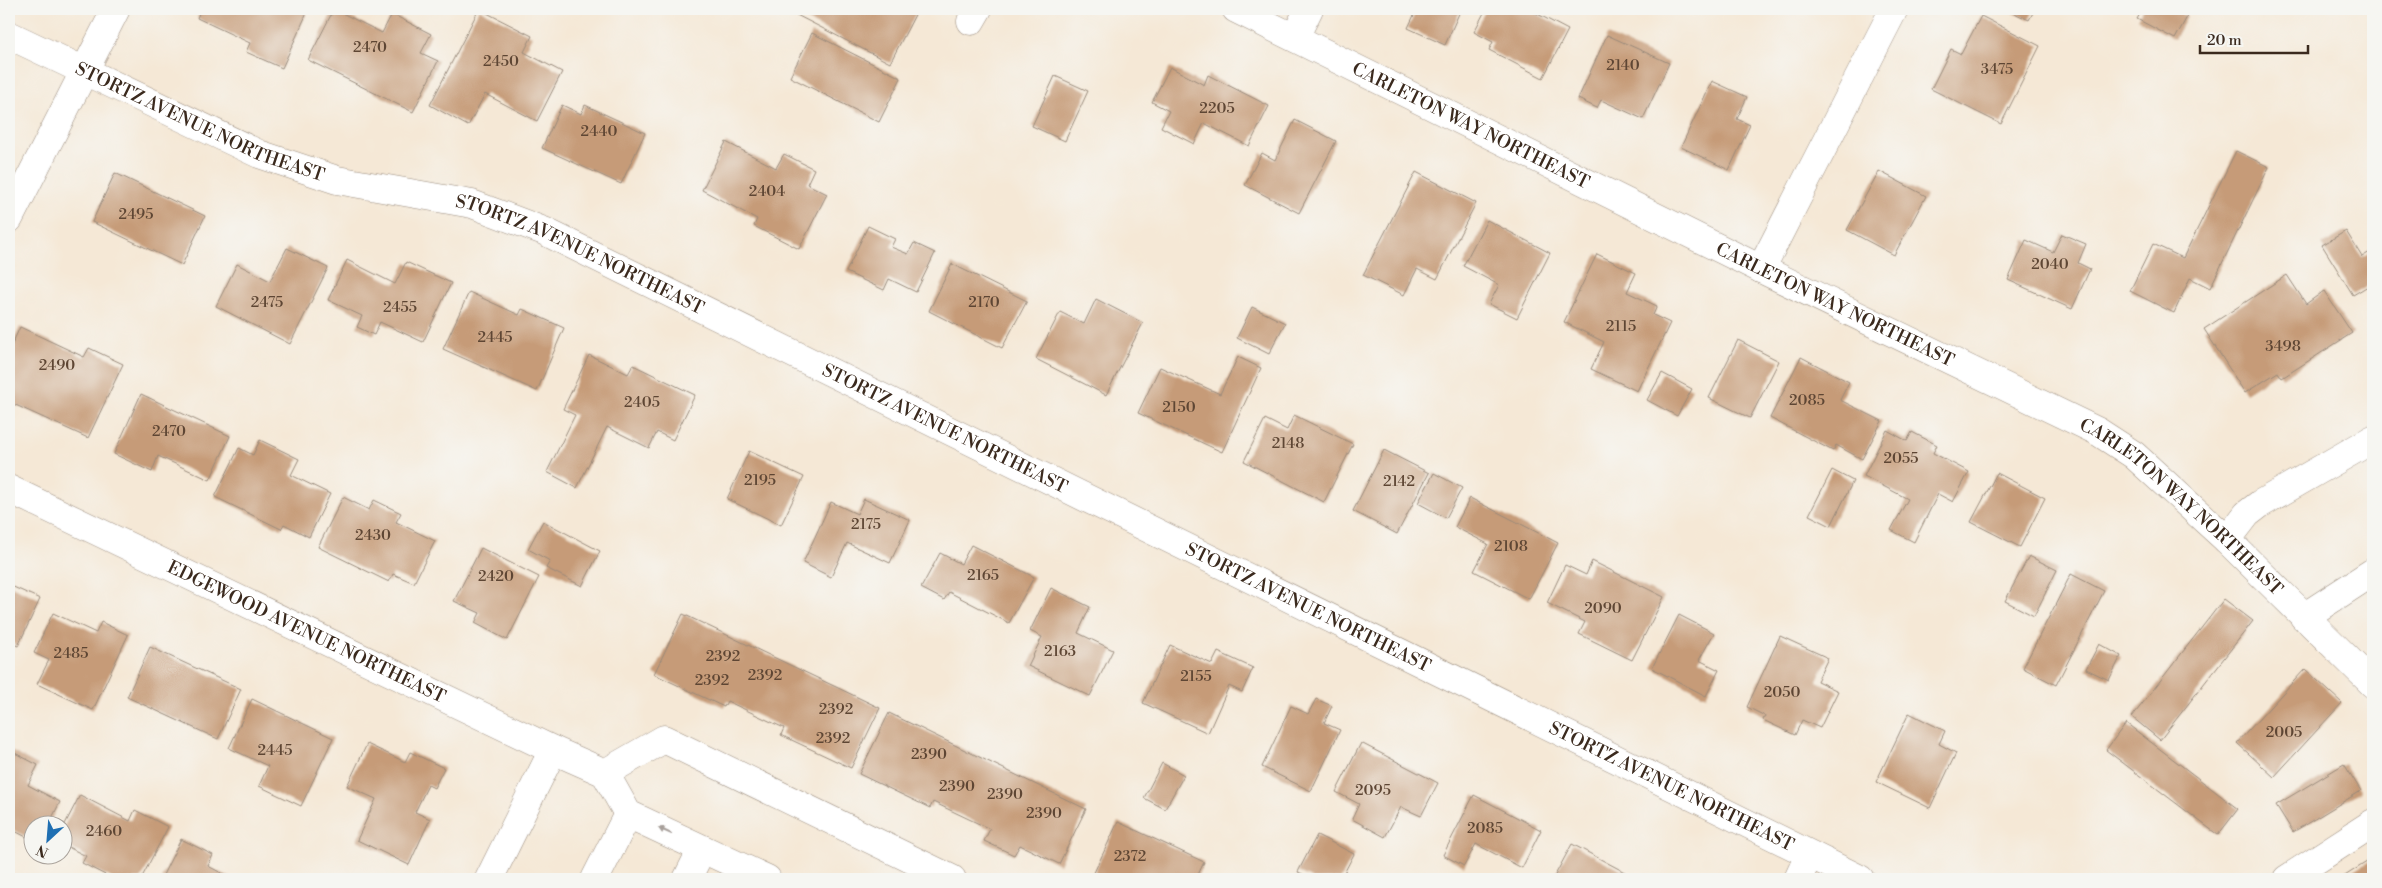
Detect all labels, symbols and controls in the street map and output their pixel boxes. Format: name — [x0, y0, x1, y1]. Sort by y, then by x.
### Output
scale bar — [2200, 22, 2307, 54]
text: 20 m — [2207, 31, 2242, 50]
house number: 2470 — [353, 38, 387, 57]
house number: 2450 — [483, 52, 519, 71]
house number: 2140 — [1606, 56, 1640, 75]
street label: STORTZ AVENUE NORTHEAST — [71, 57, 328, 187]
street label: CARLETON WAY NORTHEAST — [1348, 57, 1593, 194]
house number: 3475 — [1981, 60, 2013, 79]
house number: 2205 — [1199, 99, 1235, 118]
house number: 2440 — [581, 122, 617, 141]
house number: 2404 — [749, 182, 785, 201]
street label: STORTZ AVENUE NORTHEAST — [454, 190, 708, 320]
house number: 2495 — [119, 205, 153, 224]
street label: CARLETON WAY NORTHEAST — [1712, 237, 1958, 373]
house number: 2040 — [2031, 255, 2069, 274]
house number: 2475 — [251, 293, 283, 312]
house number: 2170 — [968, 293, 1000, 312]
house number: 2455 — [383, 298, 417, 317]
house number: 2115 — [1606, 317, 1636, 336]
house number: 2445 — [477, 328, 513, 347]
house number: 3498 — [2265, 337, 2301, 356]
house number: 2490 — [39, 356, 75, 375]
street label: STORTZ AVENUE NORTHEAST — [818, 359, 1071, 499]
house number: 2085 — [1789, 391, 1825, 410]
house number: 2405 — [624, 393, 660, 412]
house number: 2150 — [1162, 398, 1196, 417]
street label: CARLETON WAY NORTHEAST — [2076, 413, 2288, 601]
house number: 2470 — [152, 422, 186, 441]
house number: 2148 — [1272, 434, 1304, 453]
house number: 2055 — [1883, 449, 1919, 468]
house number: 2195 — [744, 471, 776, 490]
house number: 2142 — [1383, 472, 1415, 491]
house number: 2175 — [851, 515, 881, 534]
house number: 2430 — [355, 526, 391, 545]
house number: 2108 — [1494, 537, 1528, 556]
street label: STORTZ AVENUE NORTHEAST — [1182, 538, 1435, 678]
street label: EDGEWOOD AVENUE NORTHEAST — [163, 556, 449, 709]
house number: 2165 — [967, 566, 999, 585]
house number: 2420 — [478, 567, 514, 586]
house number: 2090 — [1584, 599, 1622, 618]
house number: 2163 — [1044, 642, 1076, 661]
house number: 2485 — [53, 644, 89, 663]
house number: 2392 — [706, 647, 740, 666]
house number: 2392 — [748, 666, 782, 685]
house number: 2155 — [1180, 667, 1212, 686]
house number: 2392 — [695, 671, 729, 690]
house number: 2050 — [1764, 683, 1800, 702]
house number: 2392 — [819, 700, 853, 719]
street label: STORTZ AVENUE NORTHEAST — [1545, 717, 1798, 857]
house number: 2005 — [2266, 723, 2302, 742]
house number: 2392 — [816, 729, 850, 748]
house number: 2445 — [257, 741, 293, 760]
house number: 2390 — [911, 745, 947, 764]
house number: 2390 — [939, 777, 975, 796]
house number: 2095 — [1355, 781, 1391, 800]
house number: 2390 — [987, 785, 1023, 804]
house number: 2390 — [1026, 804, 1062, 823]
north arrow — [22, 816, 72, 866]
house number: 2085 — [1467, 819, 1503, 838]
house number: 2460 — [86, 822, 122, 841]
one-way arrow — [658, 827, 672, 835]
text: N — [34, 840, 52, 861]
house number: 2372 — [1114, 847, 1146, 866]

